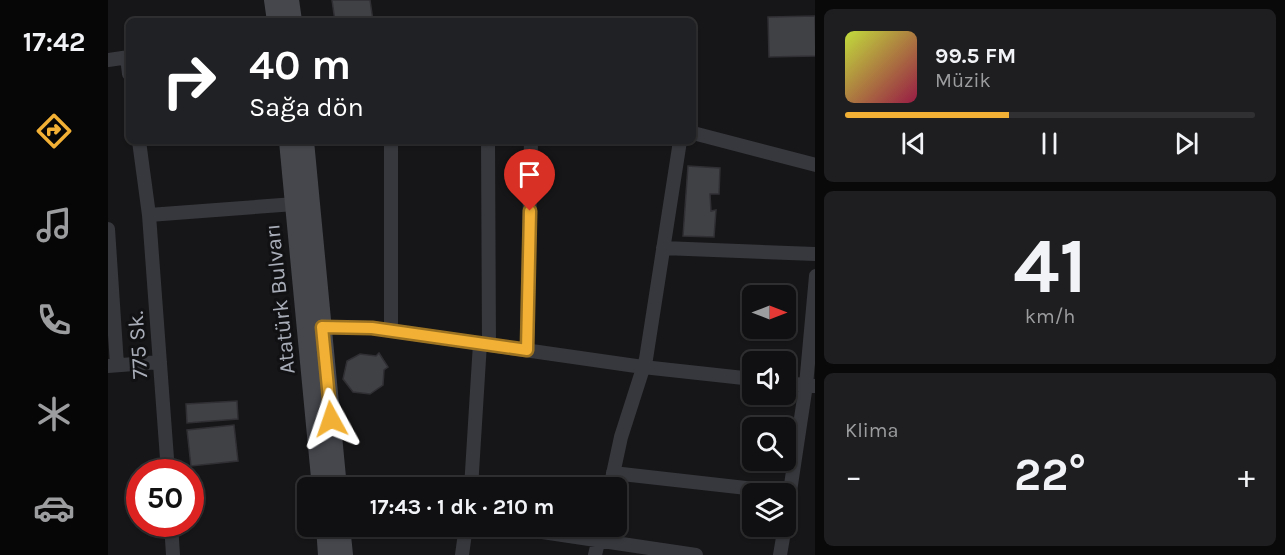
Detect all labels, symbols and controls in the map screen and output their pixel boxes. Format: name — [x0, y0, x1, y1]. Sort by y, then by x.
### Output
text: 17:42 — [23, 26, 85, 58]
text: 40 m — [249, 40, 351, 90]
icon: right — [150, 42, 228, 120]
text: 99.5 FM — [935, 43, 1016, 69]
text: Müzik — [935, 69, 991, 92]
text: Sağa dön — [249, 91, 364, 123]
icon: directions — [33, 110, 75, 152]
icon: previous — [897, 127, 930, 160]
icon: pause — [1033, 127, 1066, 160]
icon: next — [1170, 127, 1203, 160]
pin — [504, 149, 555, 211]
icon: arrive — [513, 158, 546, 191]
icon: music — [33, 204, 75, 246]
text: 41 — [1013, 220, 1087, 312]
street label: Atatürk Bulvarı — [259, 223, 301, 375]
north arrow — [742, 285, 796, 339]
map controls — [742, 285, 796, 537]
icon: phone — [33, 299, 75, 341]
text: km/h — [1025, 305, 1075, 328]
street label: 775 Sk. — [123, 310, 153, 380]
button: sound — [742, 351, 796, 405]
position arrow — [299, 387, 363, 451]
icon: climate — [33, 393, 75, 435]
button: search — [742, 417, 796, 471]
text: Klima — [845, 419, 898, 442]
text: 22° — [1014, 449, 1086, 501]
text: − — [845, 457, 862, 495]
text: + — [1238, 457, 1255, 495]
speed limit sign: 50 — [126, 459, 204, 537]
button: layers — [742, 483, 796, 537]
icon: car — [33, 487, 75, 529]
text: 17:43 · 1 dk · 210 m — [370, 494, 554, 520]

